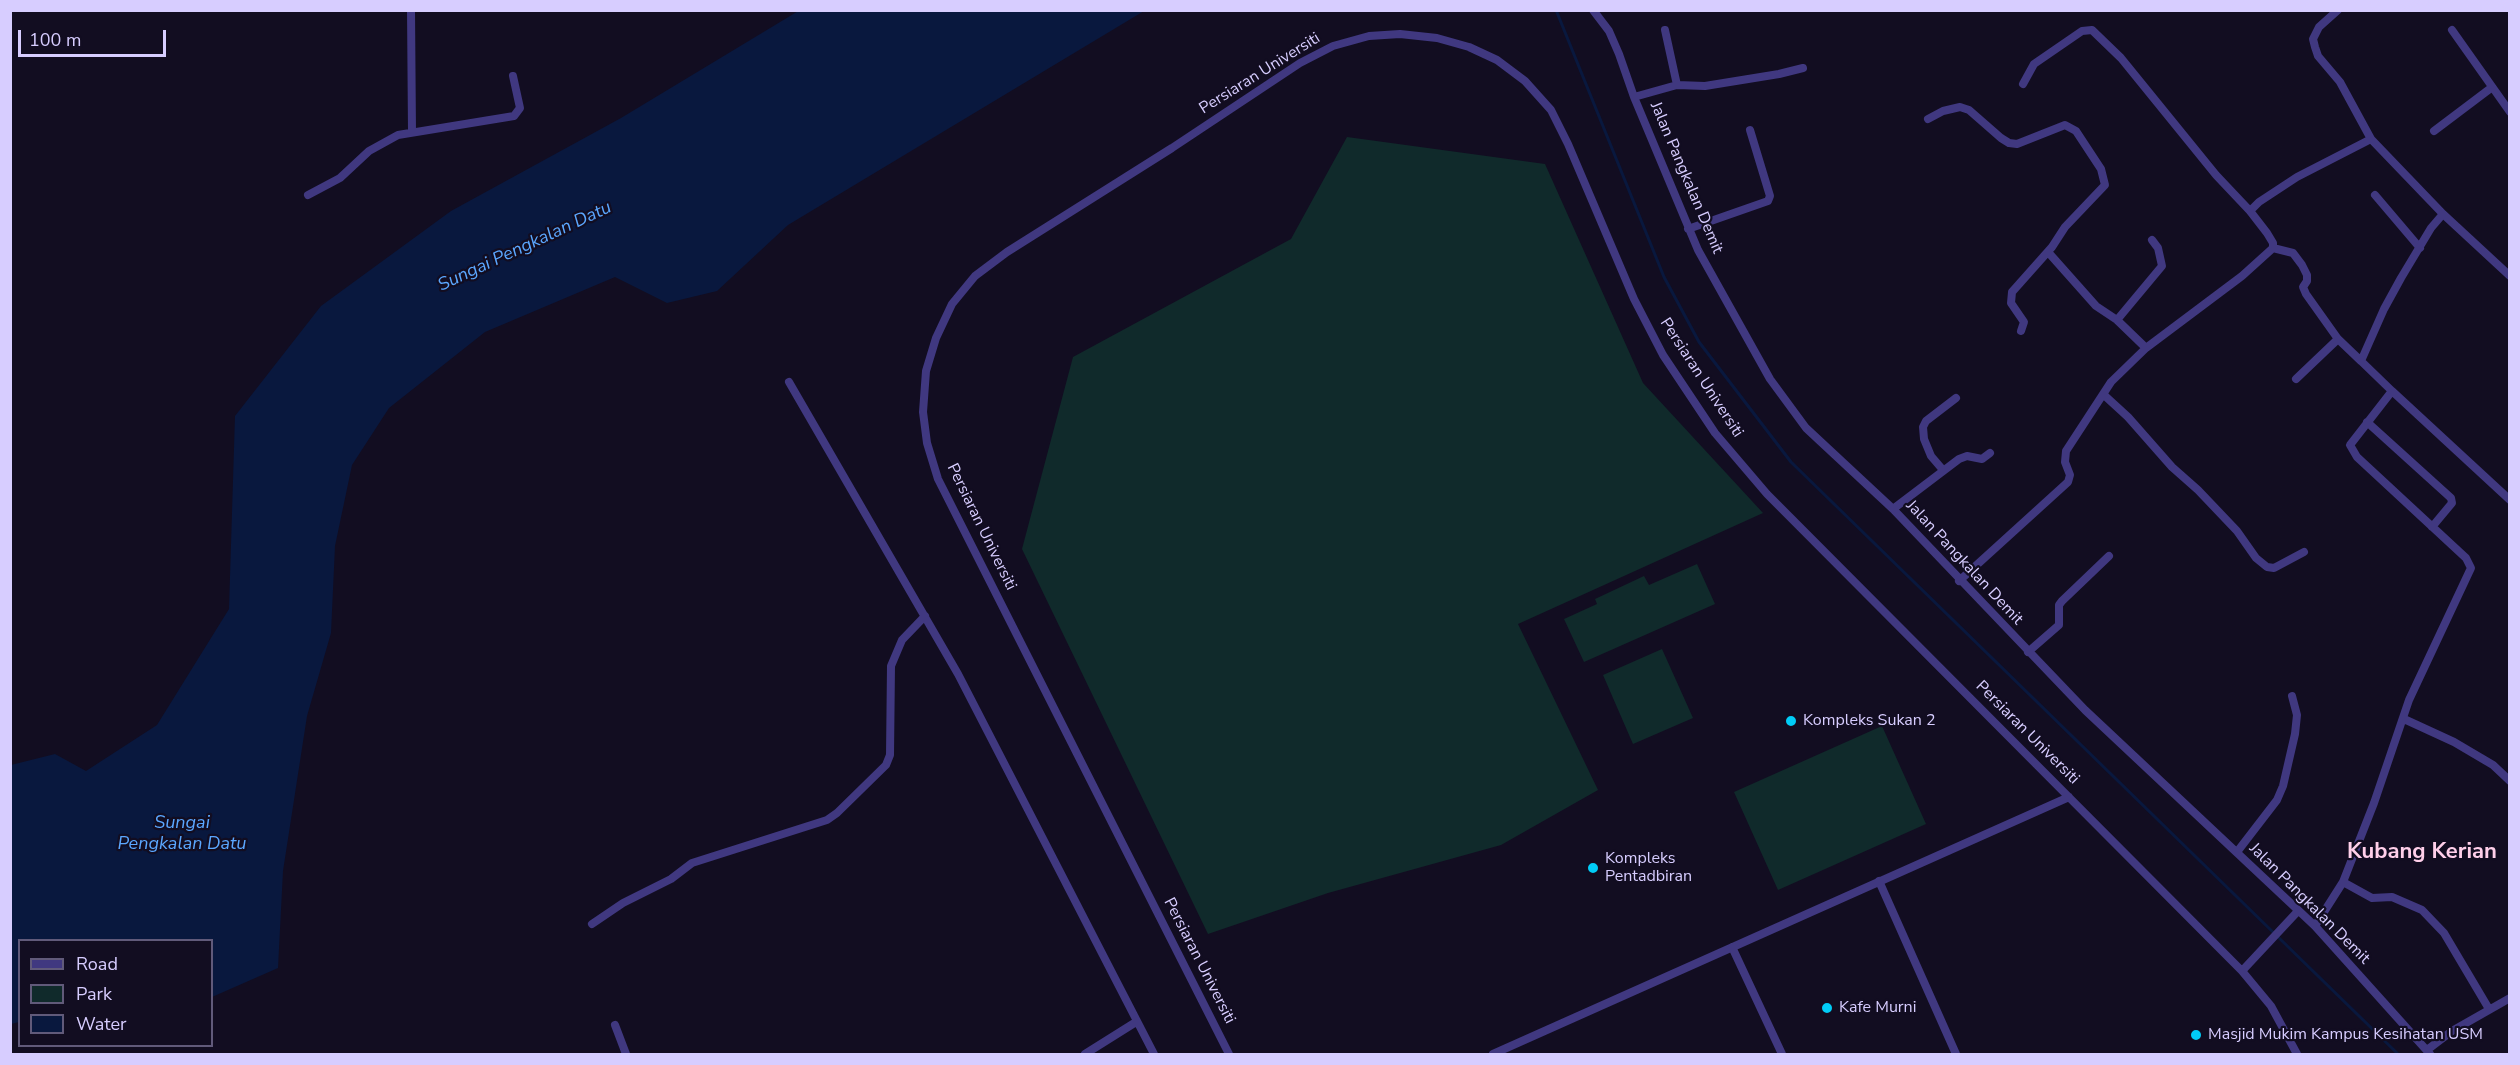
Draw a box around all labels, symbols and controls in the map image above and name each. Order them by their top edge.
scale bar [21,18,170,56]
text: 100 m [29,28,81,52]
street label: Persiaran Universiti [1196,29,1324,119]
street label: Jalan Pangkalan Demit [1645,99,1727,257]
water label: Sungai Pengkalan Datu [435,197,615,297]
street label: Persiaran Universiti [1655,315,1747,441]
street label: Persiaran Universiti [942,461,1020,593]
street label: Jalan Pangkalan Demit [1901,497,2027,629]
street label: Persiaran Universiti [1971,677,2083,789]
place label: Kompleks Sukan 2 [1803,711,1936,731]
marker: Kompleks Sukan 2 [1784,714,1798,728]
water label: Sungai Pengkalan Datu [118,813,246,856]
street label: Jalan Pangkalan Demit [2245,840,2373,968]
district label: Kubang Kerian [2347,840,2497,866]
place label: Kompleks Pentadbiran [1605,849,1692,887]
marker: Kompleks Pentadbiran [1586,861,1600,875]
street label: Persiaran Universiti [1159,895,1239,1027]
legend [18,939,213,1047]
text: Road [76,952,118,976]
text: Park [76,982,112,1006]
place label: Kafe Murni [1839,998,1916,1018]
marker: Kafe Murni [1820,1001,1834,1015]
text: Water [76,1012,127,1036]
place label: Masjid Mukim Kampus Kesihatan USM [2208,1025,2483,1045]
marker: Masjid Mukim Kampus Kesihatan USM [2189,1028,2203,1042]

